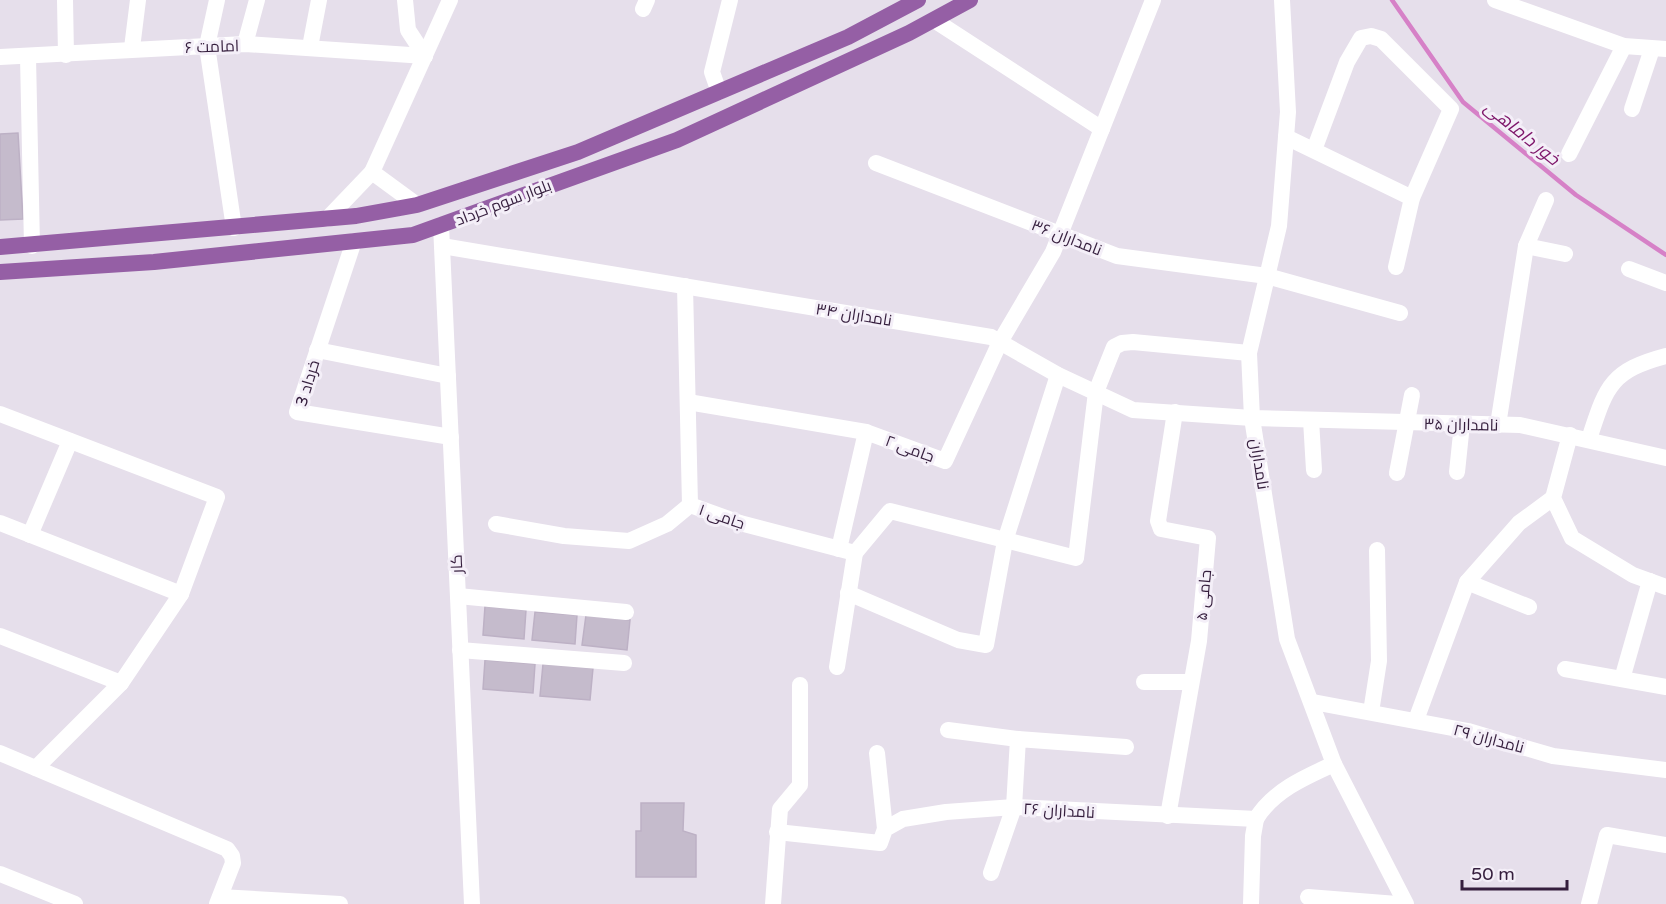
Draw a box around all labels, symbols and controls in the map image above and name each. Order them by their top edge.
street label: امامت ۶ [184,36,240,58]
water label: خور داماهی [1480,96,1565,171]
street label: بلوار سوم خرداد [453,175,555,231]
street label: نامداران ۳۶ [1029,215,1105,261]
street label: نامداران ۳۴ [814,299,893,331]
street label: خرداد 3 [291,358,324,409]
street label: نامداران ۳۵ [1423,414,1499,436]
street label: جامی ۲ [882,431,937,467]
street label: نامداران [1245,437,1273,491]
street label: جامی ۱ [696,500,747,534]
street label: کار [447,554,467,575]
street label: جامی ۵ [1192,569,1216,621]
street label: نامداران ۲۹ [1451,720,1526,758]
street label: نامداران ۲۶ [1023,799,1095,823]
scale bar [1462,853,1567,891]
text: 50 m [1471,863,1515,885]

